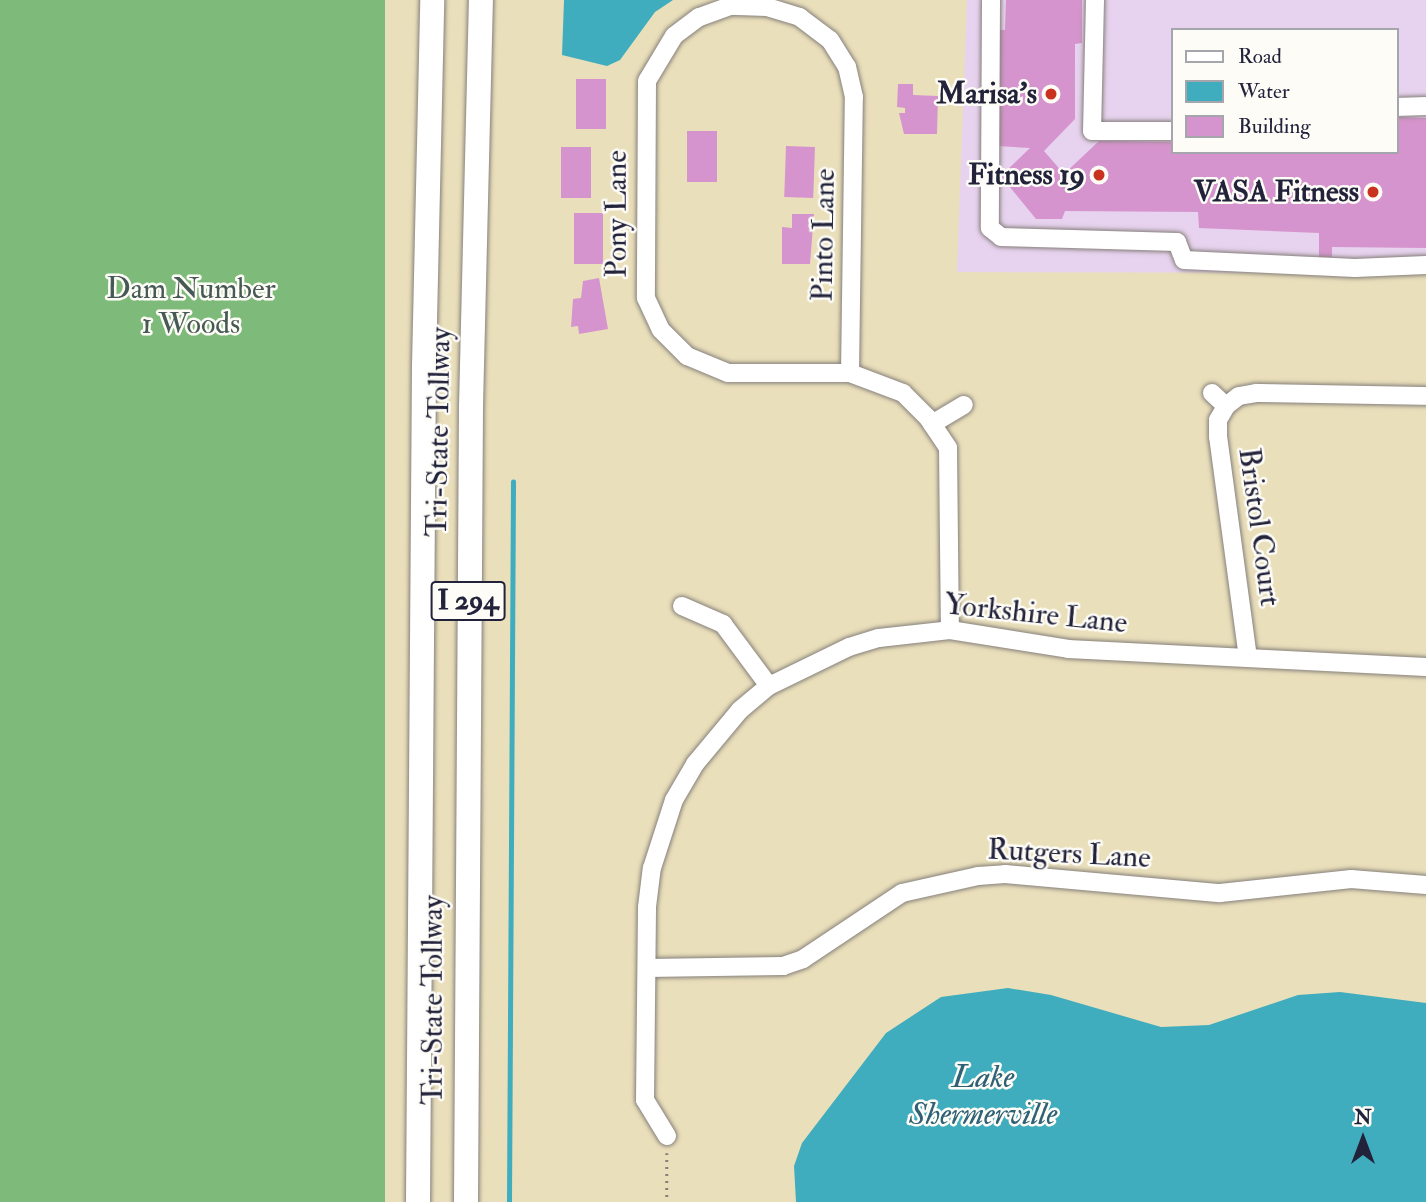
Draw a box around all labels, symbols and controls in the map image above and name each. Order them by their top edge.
legend [1170,28,1398,154]
text: Road [1238,43,1282,70]
place label: Marisa's [937,76,1037,112]
text: Water [1238,78,1290,105]
marker: Marisa's [1043,86,1059,102]
text: Building [1238,113,1311,140]
street label: Pony Lane [599,150,635,278]
place label: Fitness 19 [968,157,1085,193]
marker: Fitness 19 [1091,167,1107,183]
street label: Pinto Lane [805,168,843,302]
place label: VASA Fitness [1194,174,1359,210]
marker: VASA Fitness [1365,184,1381,200]
park label: Dam Number 1 Woods [106,271,276,342]
street label: Tri-State Tollway [419,327,459,537]
street label: Bristol Court [1230,445,1288,609]
road number: I 294 [430,576,506,626]
street label: Yorkshire Lane [943,587,1129,641]
street label: Rutgers Lane [986,832,1152,876]
street label: Tri-State Tollway [415,895,451,1105]
water label: Lake Shermerville [909,1059,1057,1134]
north arrow [1328,1104,1398,1174]
text: N [1354,1106,1372,1130]

